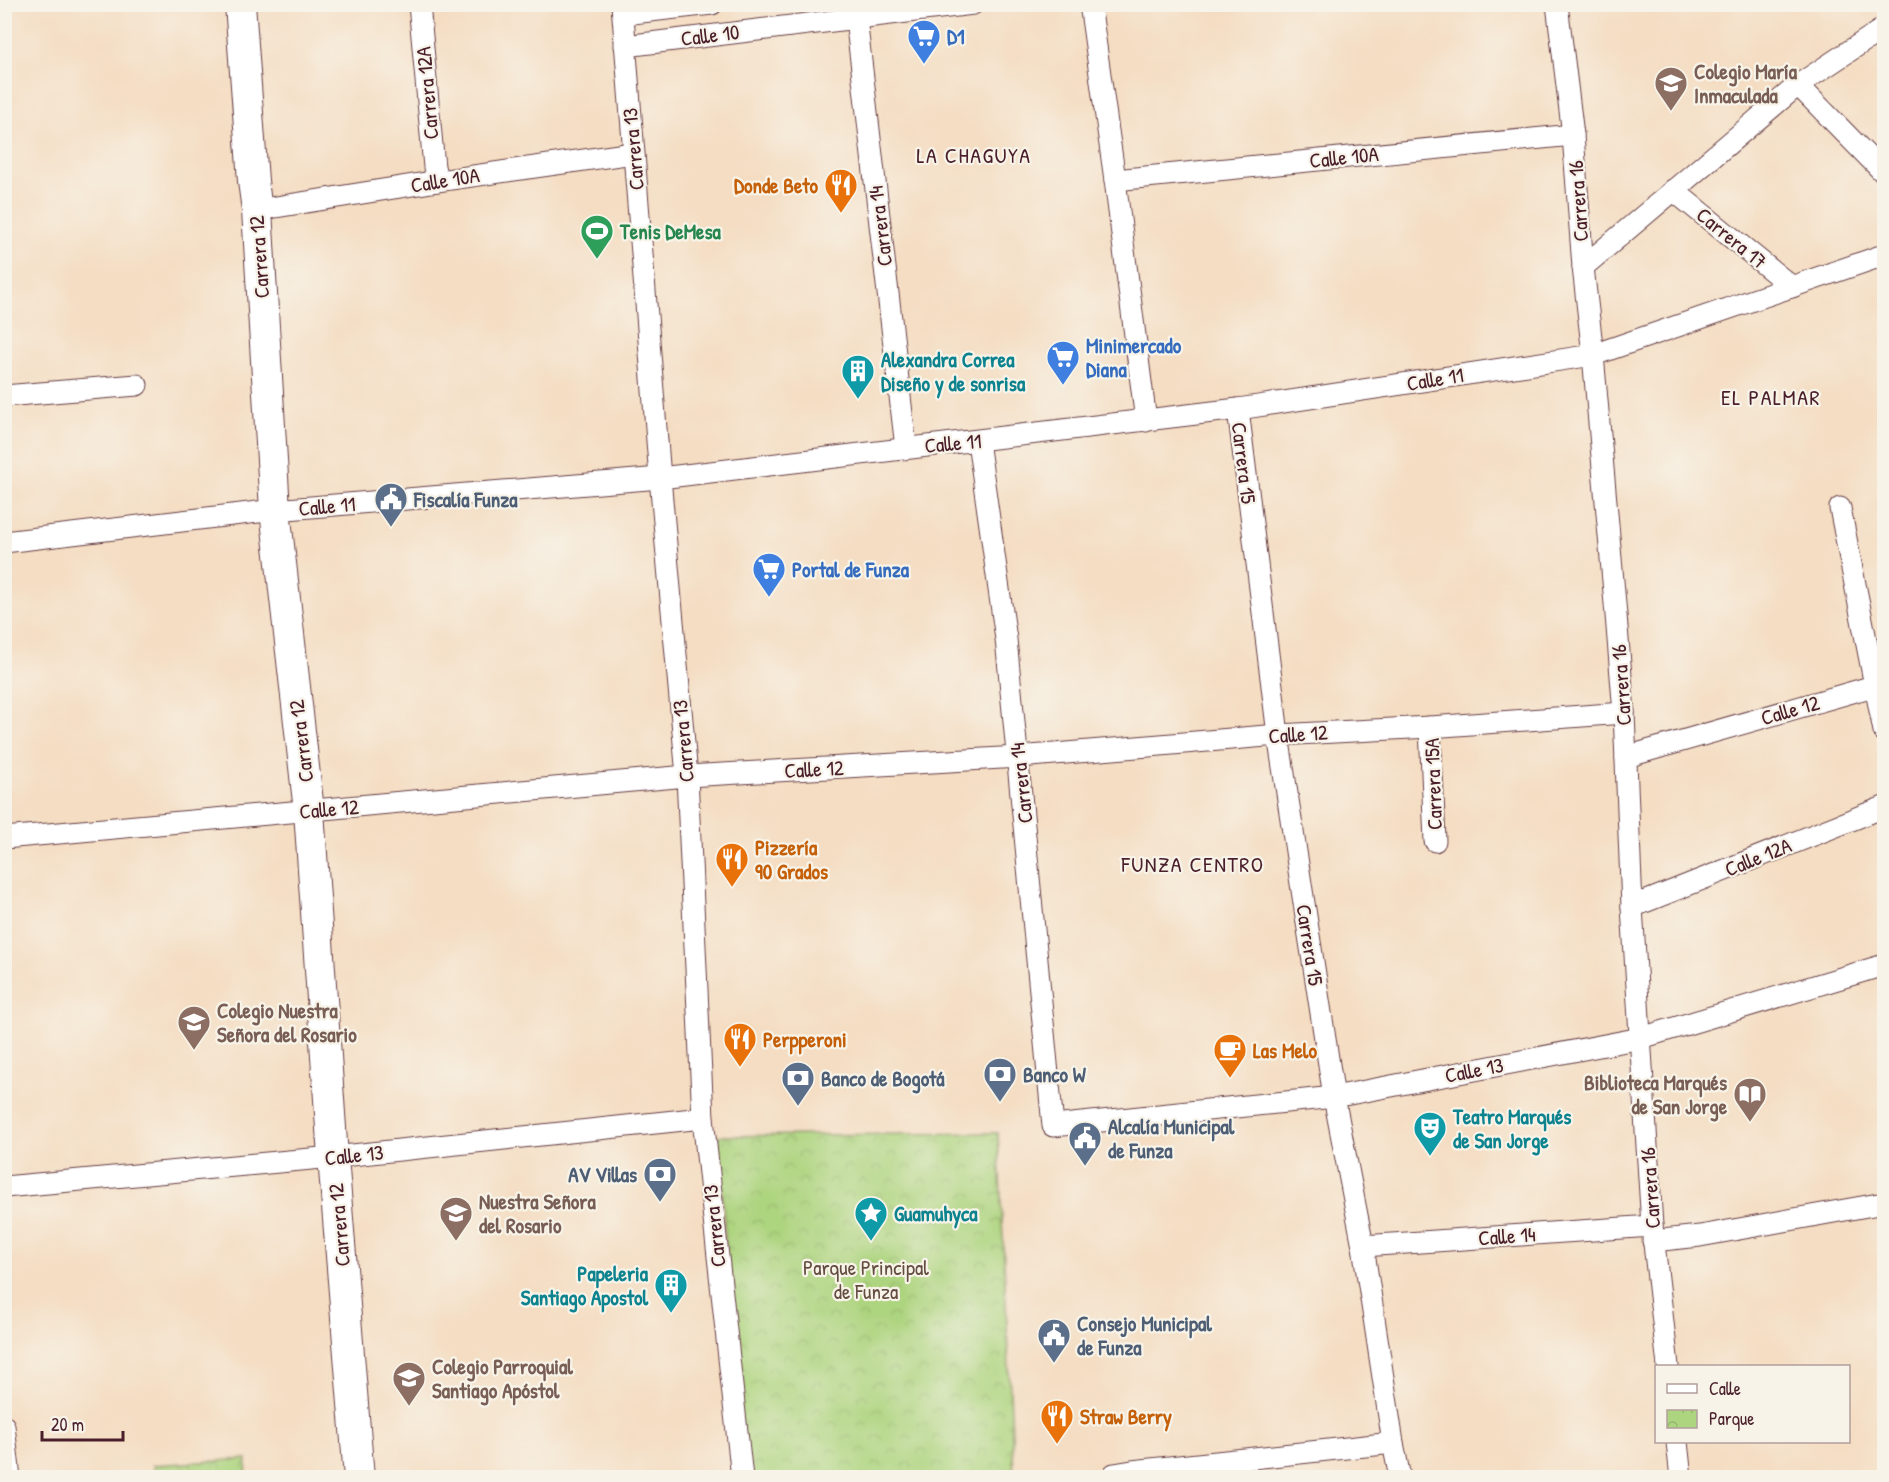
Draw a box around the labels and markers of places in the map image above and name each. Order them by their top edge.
supermarket icon: D1 [906,18,942,65]
place label: D1 [947,22,965,51]
place label: Colegio María Inmaculada [1694,57,1798,110]
school or university icon: Colegio María Inmaculada [1653,65,1689,112]
restaurant icon: Donde Beto [823,167,859,214]
place label: Donde Beto [734,171,819,200]
sports icon: Tenis DeMesa [579,213,615,260]
place label: Tenis DeMesa [619,217,722,246]
place label: Minimercado Diana [1086,331,1182,384]
supermarket icon: Minimercado Diana [1045,339,1081,386]
place label: Alexandra Correa Diseño y de sonrisa [881,345,1026,399]
building icon: Alexandra Correa Diseño y de sonrisa [840,353,876,400]
public building icon: Fiscalía Funza [373,481,409,528]
place label: Fiscalía Funza [413,485,518,514]
supermarket icon: Portal de Funza [751,551,787,598]
place label: Portal de Funza [792,555,910,584]
place label: Pizzería 90 Grados [755,833,828,886]
restaurant icon: Pizzería 90 Grados [714,841,750,888]
place label: Colegio Nuestra Señora del Rosario [217,996,357,1049]
school or university icon: Colegio Nuestra Señora del Rosario [176,1004,212,1051]
restaurant icon: Perpperoni [722,1021,758,1068]
place label: Perpperoni [763,1025,847,1055]
cafe icon: Las Melo [1212,1032,1248,1079]
place label: Las Melo [1253,1036,1317,1065]
bank icon: Banco W [982,1056,1018,1103]
bank icon: Banco de Bogotá [780,1060,816,1107]
place label: Banco W [1023,1060,1087,1089]
place label: Banco de Bogotá [821,1064,945,1094]
place label: Biblioteca Marqués de San Jorge [1584,1068,1728,1122]
library icon: Biblioteca Marqués de San Jorge [1732,1076,1768,1123]
place label: Teatro Marqués de San Jorge [1452,1102,1571,1156]
theatre icon: Teatro Marqués de San Jorge [1412,1110,1448,1157]
place label: Alcalía Municipal de Funza [1108,1112,1235,1165]
public building icon: Alcalía Municipal de Funza [1067,1120,1103,1167]
bank icon: AV Villas [642,1156,678,1203]
place label: AV Villas [568,1160,637,1189]
place label: Nuestra Señora del Rosario [479,1187,596,1240]
school or university icon: Nuestra Señora del Rosario [438,1195,474,1242]
place icon: Guamuhyca [853,1195,889,1242]
place label: Guamuhyca [894,1199,978,1229]
place label: Papeleria Santiago Apostol [521,1259,649,1313]
building icon: Papeleria Santiago Apostol [653,1267,689,1314]
place label: Consejo Municipal de Funza [1077,1309,1212,1362]
public building icon: Consejo Municipal de Funza [1036,1317,1072,1364]
place label: Colegio Parroquial Santiago Apóstol [432,1352,573,1406]
school or university icon: Colegio Parroquial Santiago Apóstol [391,1360,427,1407]
restaurant icon: Straw Berry [1039,1398,1075,1445]
place label: Straw Berry [1080,1402,1172,1432]

